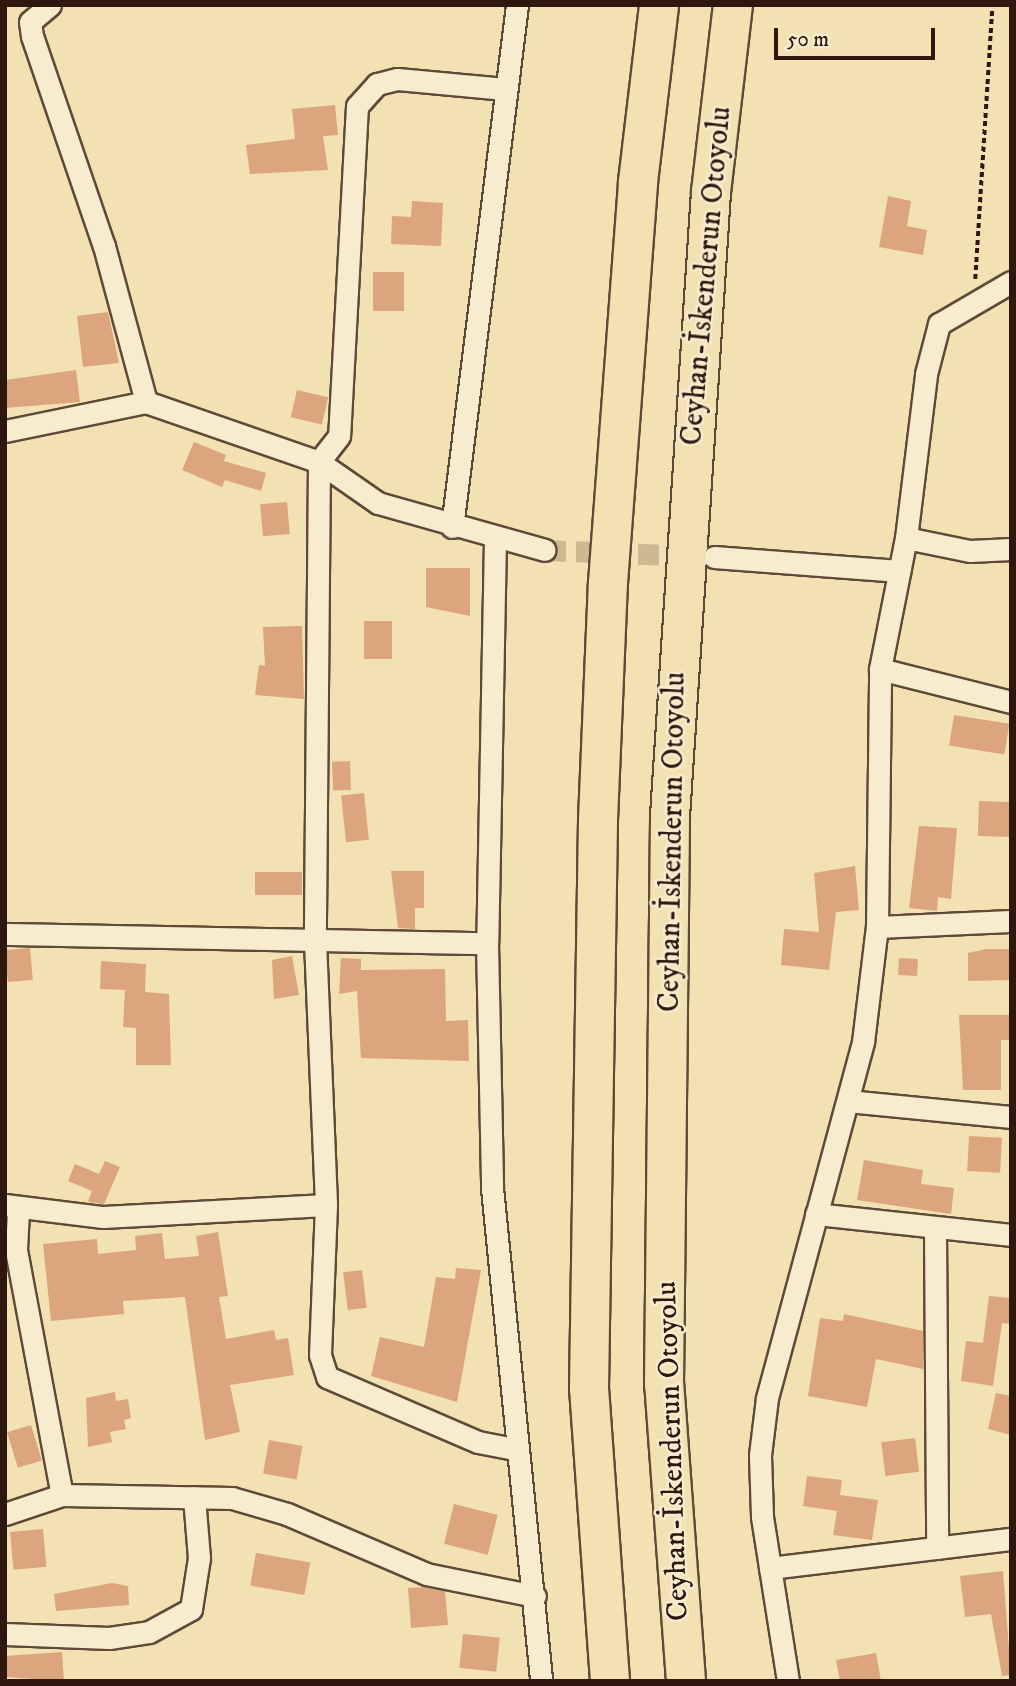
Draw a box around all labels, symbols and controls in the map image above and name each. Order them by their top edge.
scale bar [778,14,939,58]
text: 50 m [787,27,829,53]
street label: Ceyhan-İskenderun Otoyolu [674,105,740,447]
street label: Ceyhan-İskenderun Otoyolu [652,672,694,1012]
street label: Ceyhan-İskenderun Otoyolu [649,1280,697,1622]

